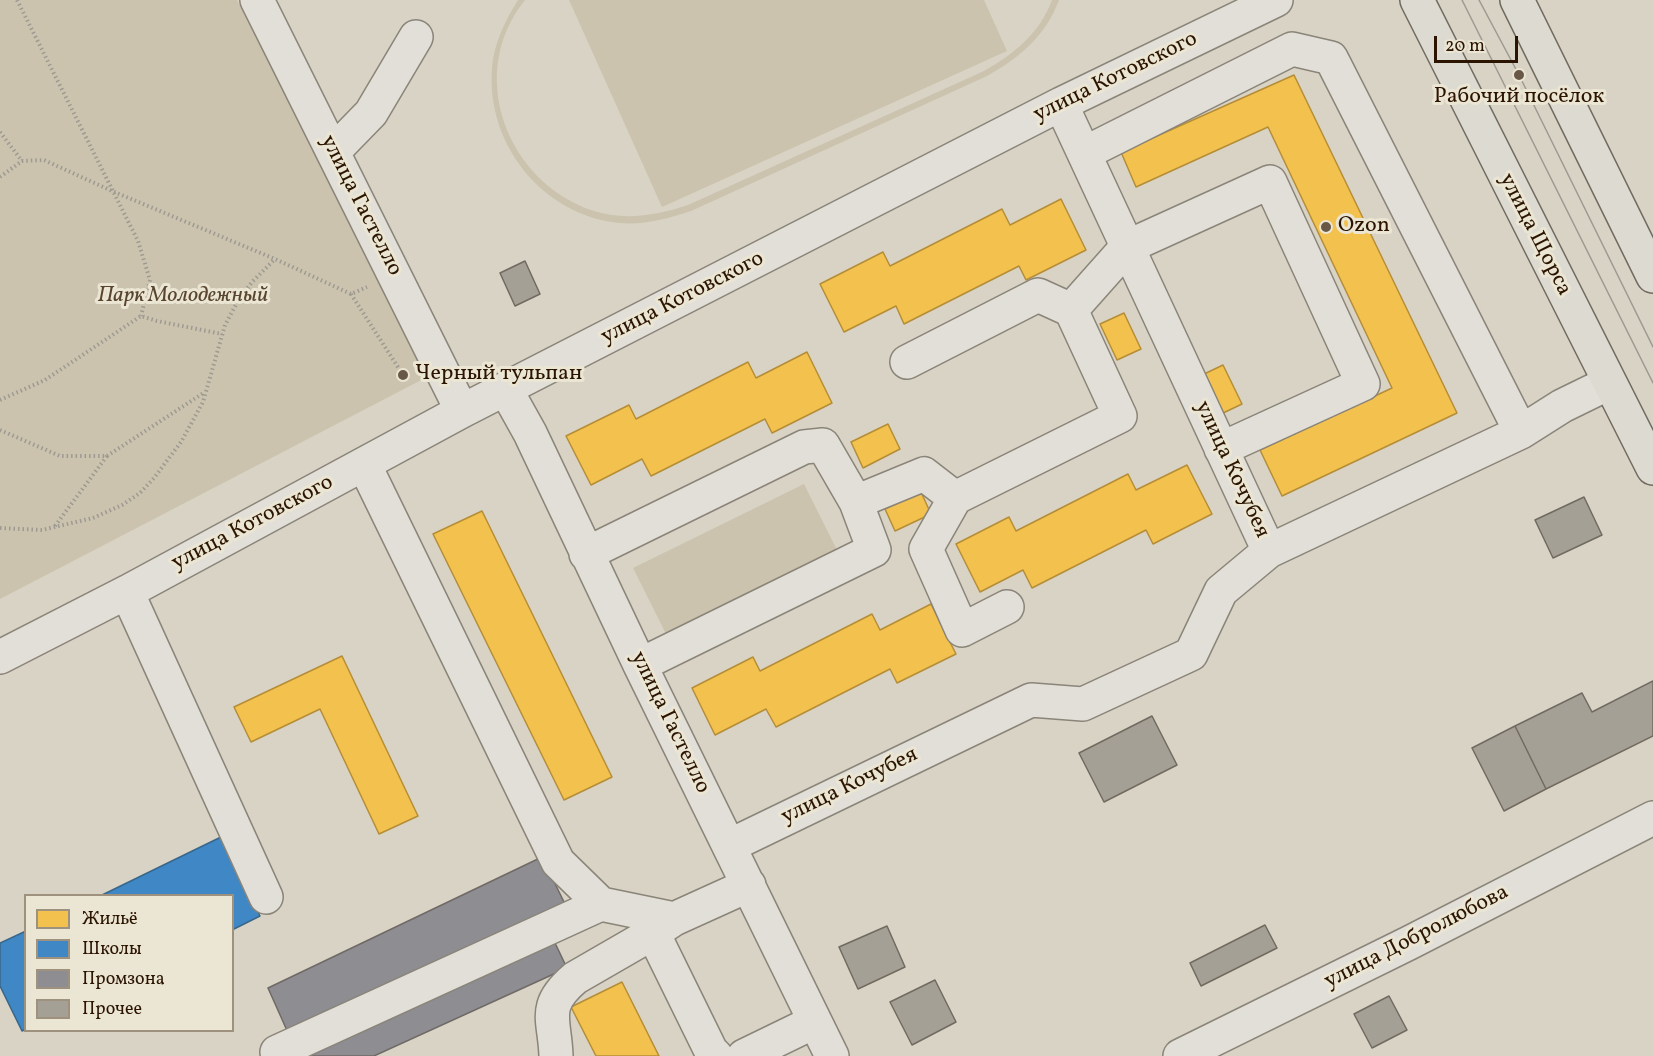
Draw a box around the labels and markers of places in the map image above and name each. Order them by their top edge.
marker: Рабочий посёлок [1512,68,1526,82]
place label: Рабочий посёлок [1434,85,1604,111]
place label: Ozon [1338,214,1390,240]
marker: Ozon [1319,220,1333,234]
place label: Черный тульпан [415,362,582,388]
marker: Черный тульпан [396,368,410,382]

